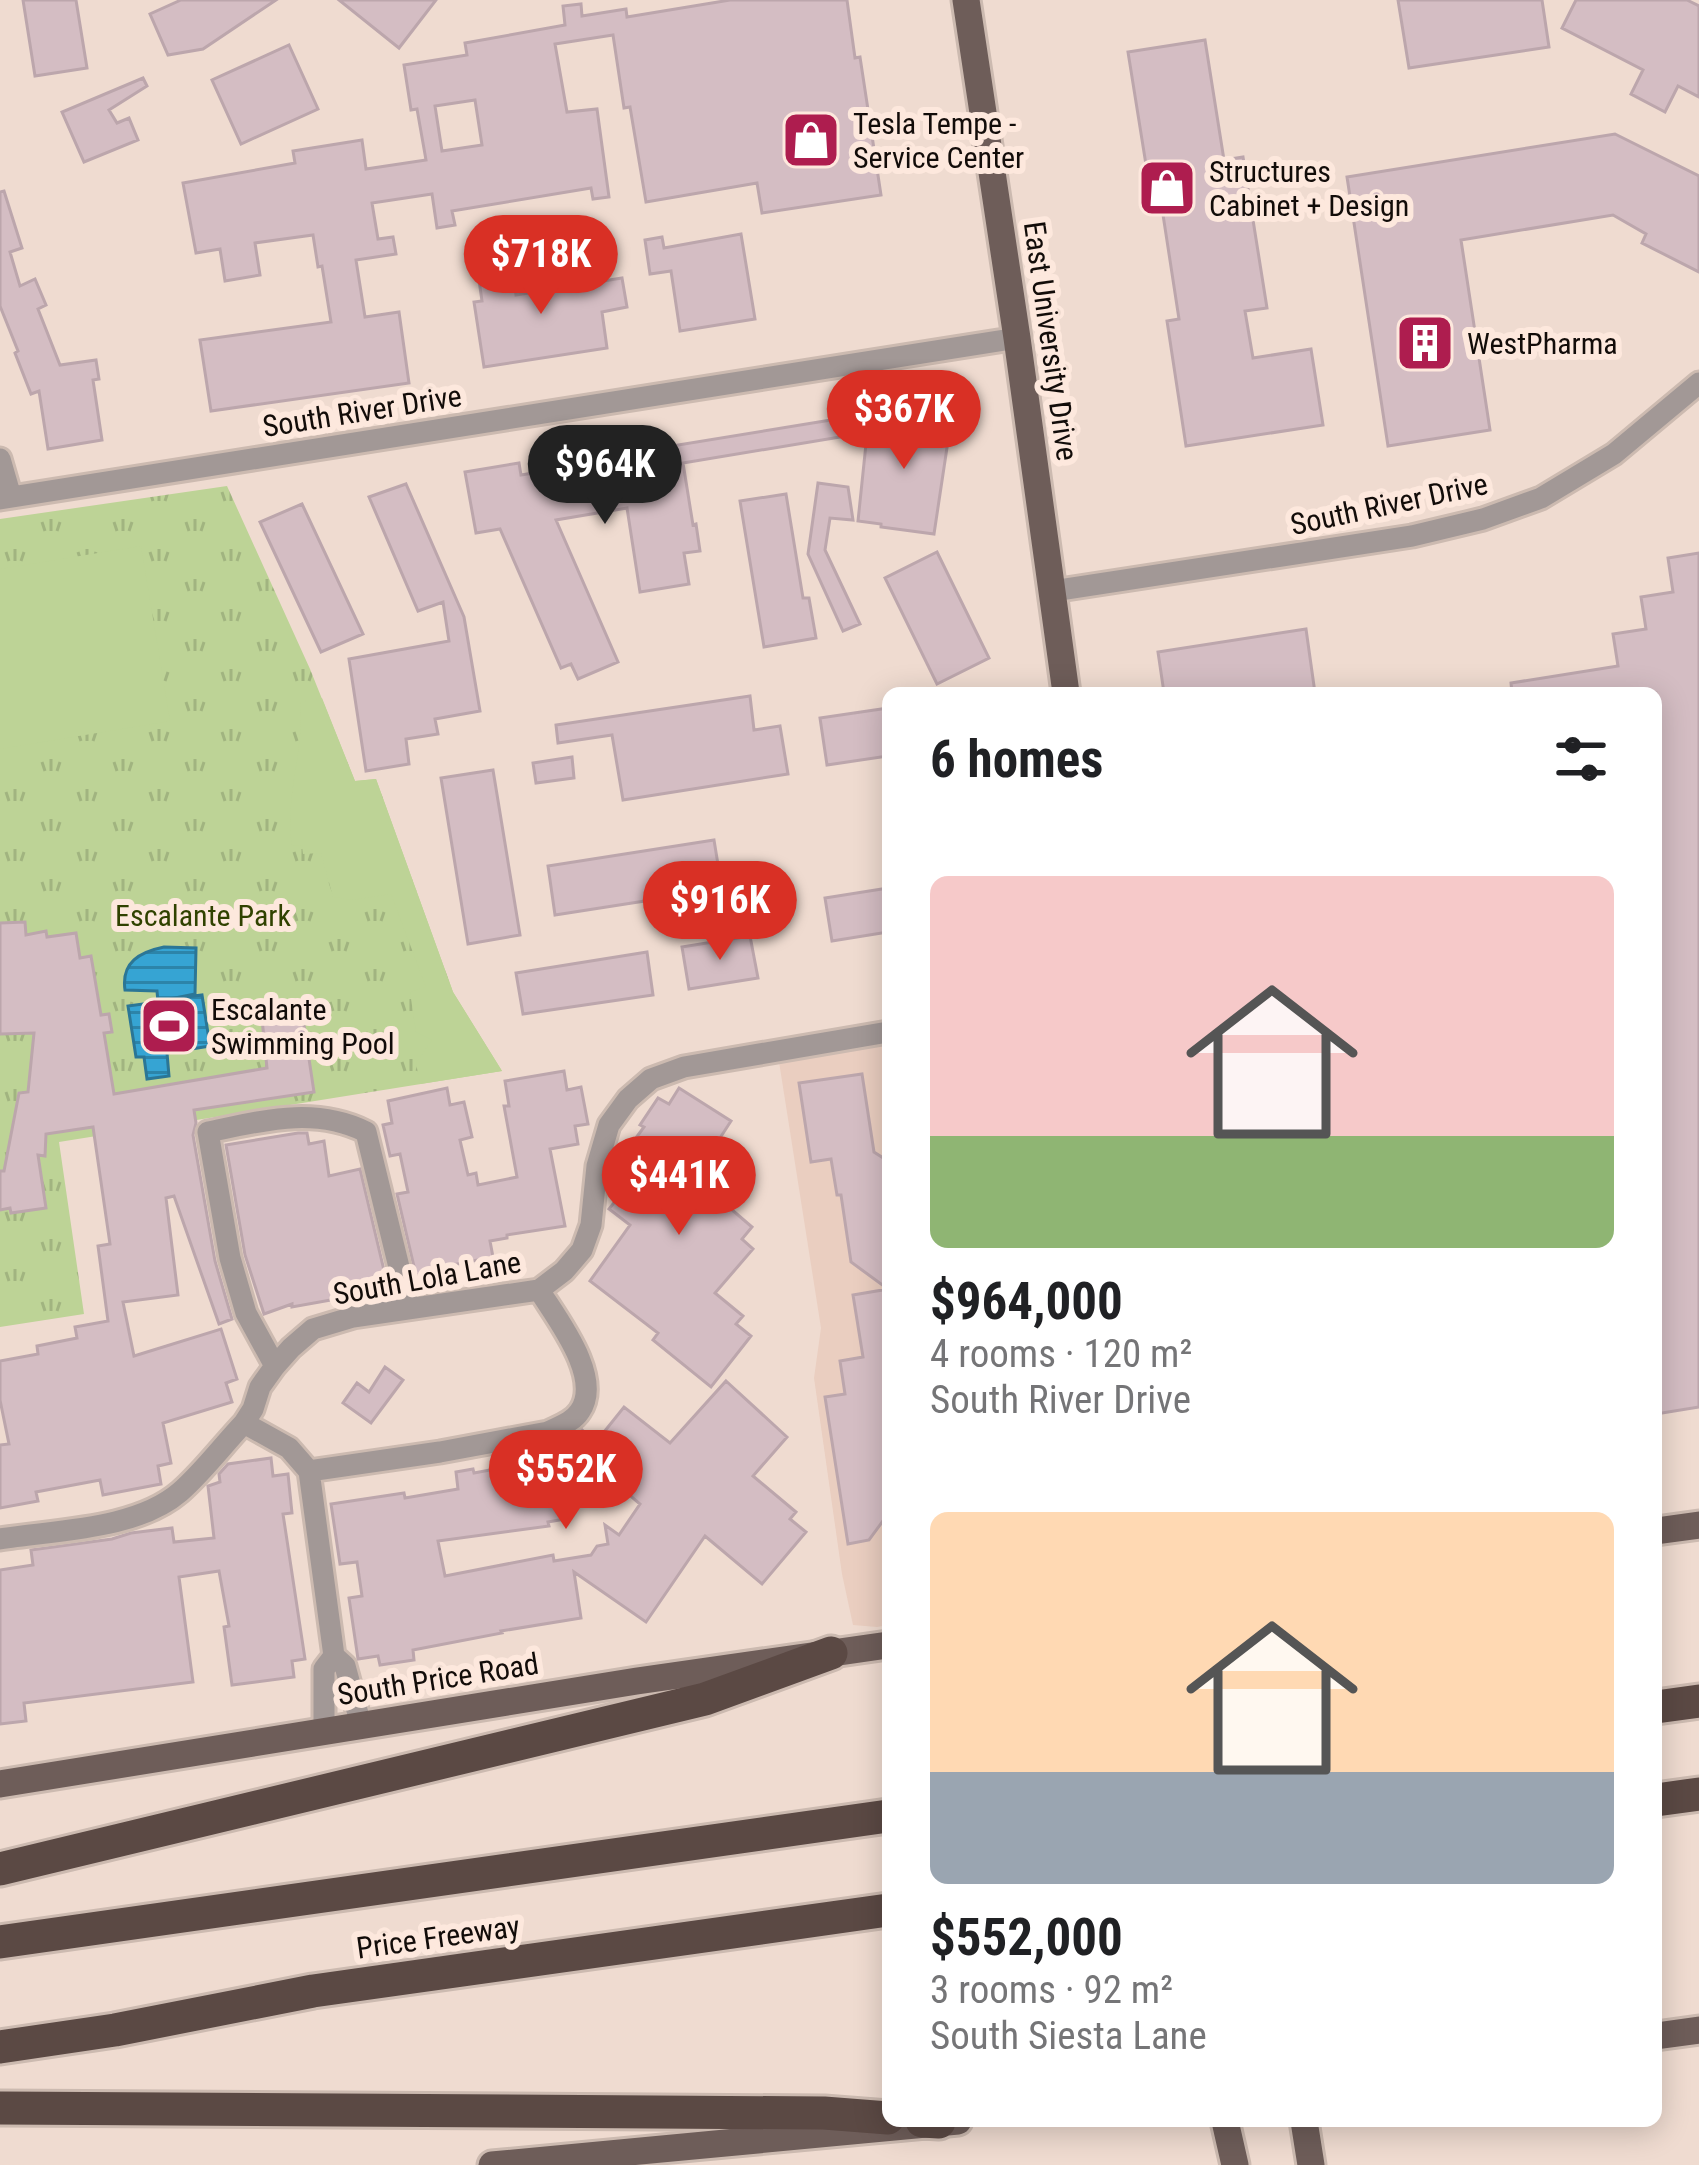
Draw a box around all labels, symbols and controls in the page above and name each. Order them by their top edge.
place label: Tesla Tempe - Service Center [853,106,1024,175]
shop icon: Tesla Tempe - Service Center [780,109,842,171]
place label: Structures Cabinet + Design [1209,154,1409,223]
shop icon: Structures Cabinet + Design [1136,157,1198,219]
pin: $718K [457,215,625,317]
street label: East University Drive [1017,219,1085,463]
text: $718K [491,231,591,277]
building icon: WestPharma [1394,312,1456,374]
place label: WestPharma [1467,326,1618,361]
pin: $367K [820,370,988,472]
street label: South River Drive [260,378,464,444]
text: $367K [854,386,954,432]
pin: $964K [521,425,689,527]
text: $964K [555,441,655,487]
street label: South River Drive [1287,466,1491,542]
icon: filters [1548,726,1614,792]
text: 6 homes [930,730,1103,789]
pin: $916K [636,861,804,963]
text: $916K [670,877,770,923]
park label: Escalante Park [115,898,291,933]
icon: home [1164,954,1380,1170]
place label: Escalante Swimming Pool [211,992,395,1061]
sports icon: Escalante Swimming Pool [138,995,200,1057]
pin: $441K [595,1136,763,1238]
text: $441K [629,1152,729,1198]
street label: South Lola Lane [330,1244,524,1312]
text: $964,000 [930,1272,1123,1331]
text: 4 rooms · 120 m² [930,1331,1192,1377]
text: South River Drive [930,1377,1191,1423]
pin: $552K [482,1430,650,1532]
text: $552K [516,1446,616,1492]
icon: home [1164,1590,1380,1806]
street label: South Price Road [335,1646,541,1712]
street label: Price Freeway [354,1908,522,1966]
text: $552,000 [930,1908,1123,1967]
text: 3 rooms · 92 m² [930,1967,1173,2013]
text: South Siesta Lane [930,2013,1207,2059]

